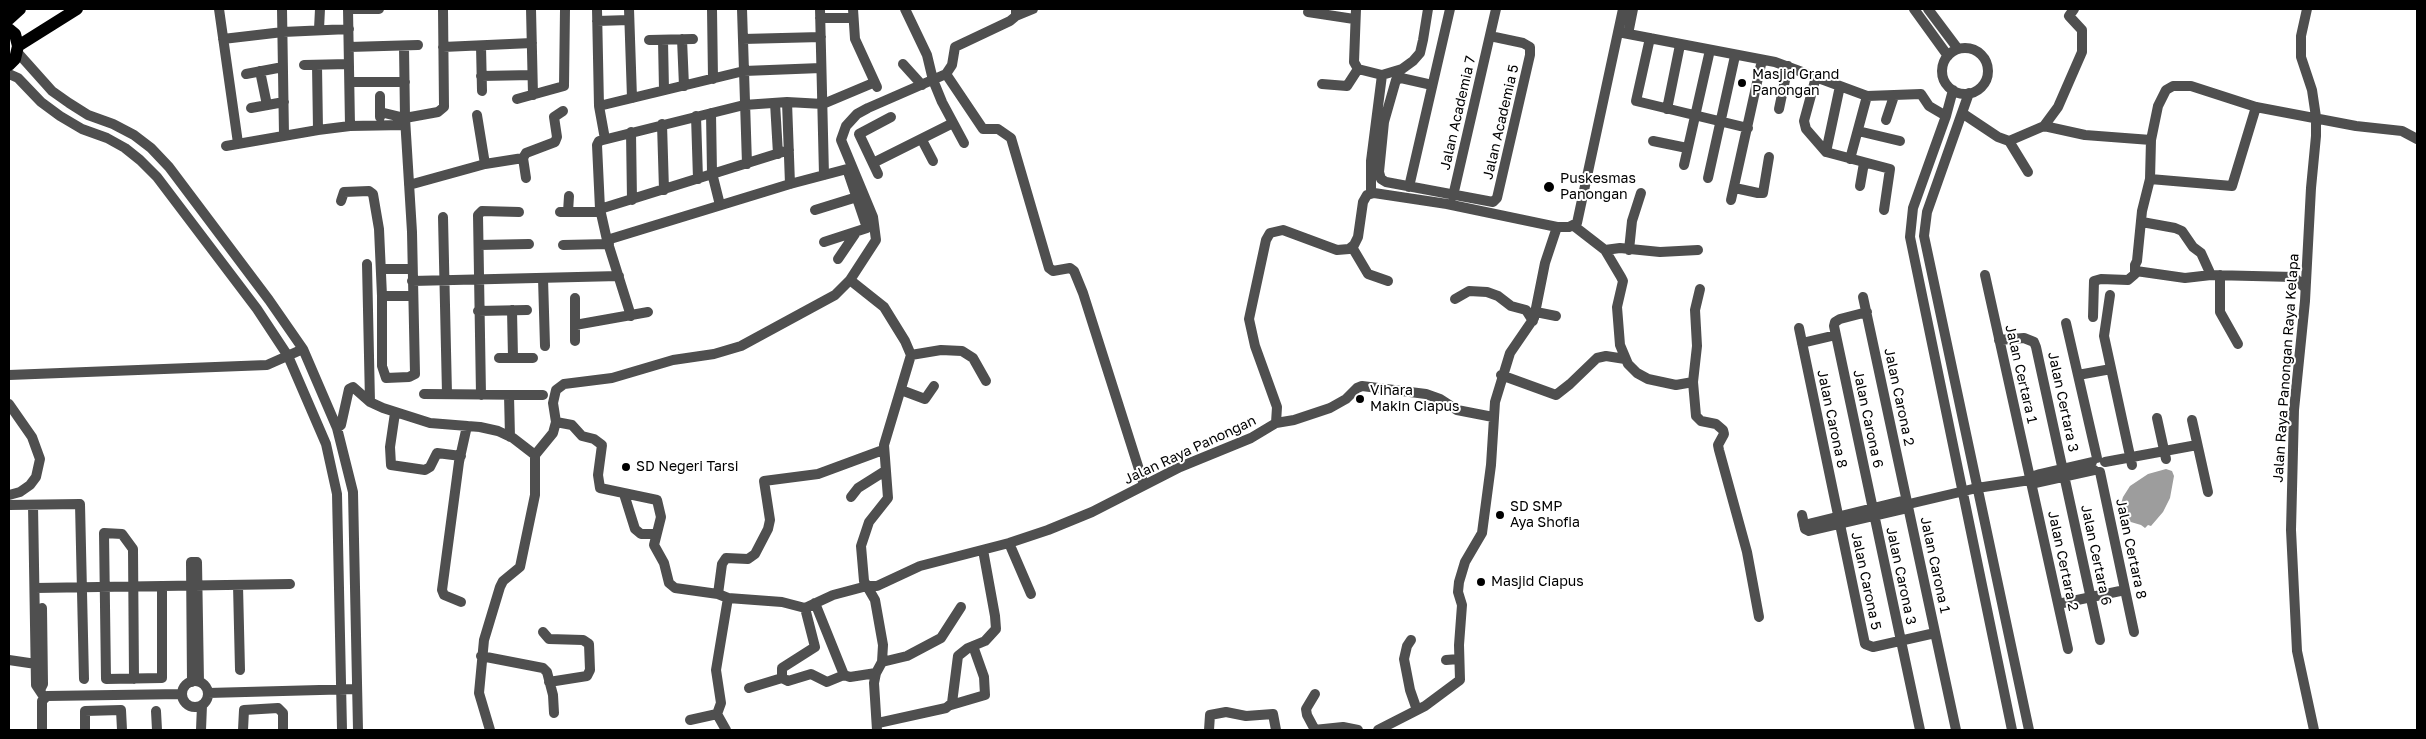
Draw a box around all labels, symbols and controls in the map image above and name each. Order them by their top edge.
street label: Jalan Academia 7 [1437,54,1479,172]
street label: Jalan Academia 5 [1480,63,1522,181]
place label: Masjid Grand Panongan [1752,67,1839,100]
marker: Masjid Grand Panongan [1736,77,1748,89]
place label: Puskesmas Panongan [1560,171,1636,203]
marker: Puskesmas Panongan [1542,180,1556,194]
street label: Jalan Raya Panongan Raya Kelapa [2270,253,2302,483]
street label: Jalan Certara 1 [2002,323,2040,425]
street label: Jalan Carona 2 [1880,347,1918,447]
street label: Jalan Certara 3 [2044,350,2082,454]
street label: Jalan Carona 8 [1813,368,1851,470]
street label: Jalan Carona 6 [1849,368,1887,470]
place label: Vihara Makin Ciapus [1370,383,1459,416]
marker: Vihara Makin Ciapus [1354,393,1366,405]
street label: Jalan Raya Panongan [1121,412,1259,488]
place label: SD Negeri Tarsi [636,459,738,475]
marker: SD Negeri Tarsi [620,461,632,473]
street label: Jalan Certara 8 [2112,497,2150,601]
place label: SD SMP Aya Shofia [1510,499,1580,532]
street label: Jalan Certara 6 [2077,503,2115,607]
marker: SD SMP Aya Shofia [1494,509,1506,521]
street label: Jalan Certara 2 [2044,509,2082,613]
street label: Jalan Carona 1 [1917,515,1953,615]
street label: Jalan Carona 3 [1882,526,1920,626]
street label: Jalan Carona 5 [1847,531,1885,631]
place label: Masjid Ciapus [1491,574,1584,590]
marker: Masjid Ciapus [1475,576,1487,588]

